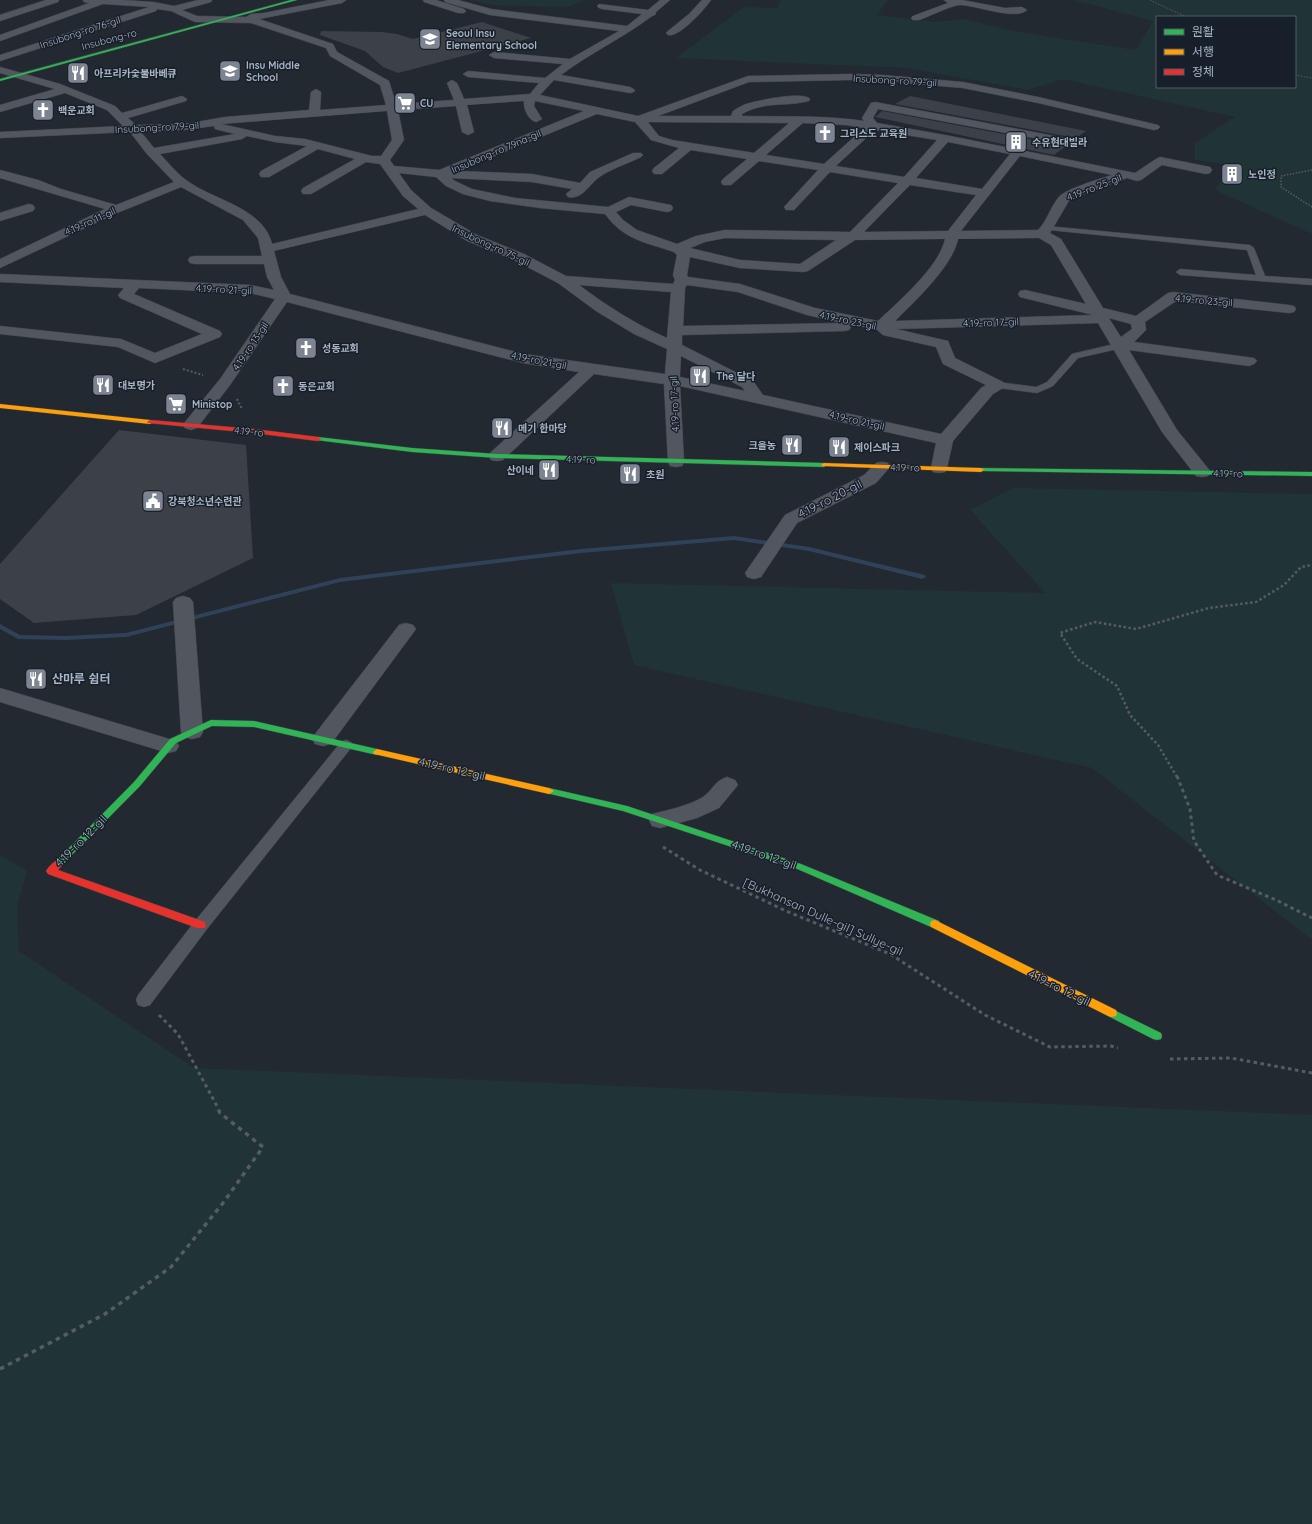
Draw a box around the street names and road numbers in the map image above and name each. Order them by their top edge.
street label: Insubong-ro 76-gil [38,13,122,51]
street label: Insubong-ro [80,26,138,52]
street label: Insubong-ro 79-gil [853,72,937,89]
street label: Insubong-ro 79-gil [115,119,199,136]
street label: Insubong-ro 79na-gil [449,127,543,176]
street label: 4.19-ro 25-gil [1065,171,1123,204]
street label: 4.19-ro 11-gil [63,204,118,238]
street label: Insubong-ro 75-gil [450,222,532,269]
street label: 4.19-ro 21-gil [196,282,252,297]
street label: 4.19-ro 23-gil [1175,292,1233,309]
street label: 4.19-ro 23-gil [818,308,877,333]
street label: 4.19-ro 17-gil [963,315,1019,330]
street label: 4.19-ro 13-gil [229,320,271,373]
street label: 4.19-ro 21-gil [510,349,568,372]
street label: 4.19-ro 17-gil [667,376,682,432]
street label: 4.19-ro 21-gil [828,408,886,433]
street label: 4.19-ro [234,423,264,440]
street label: 4.19-ro [566,452,596,467]
street label: 4.19-ro [890,461,920,474]
street label: 4.19-ro [1213,467,1243,480]
street label: 4.19-ro 20-gil [795,476,864,521]
street label: 4.19-ro 12-gil [418,754,487,783]
street label: 4.19-ro 12-gil [52,812,110,870]
street label: 4.19-ro 12-gil [730,836,798,873]
street label: [Bukhansan Dulle-gil] Sullye-gil [741,874,905,959]
street label: 4.19-ro 12-gil [1026,966,1093,1009]

